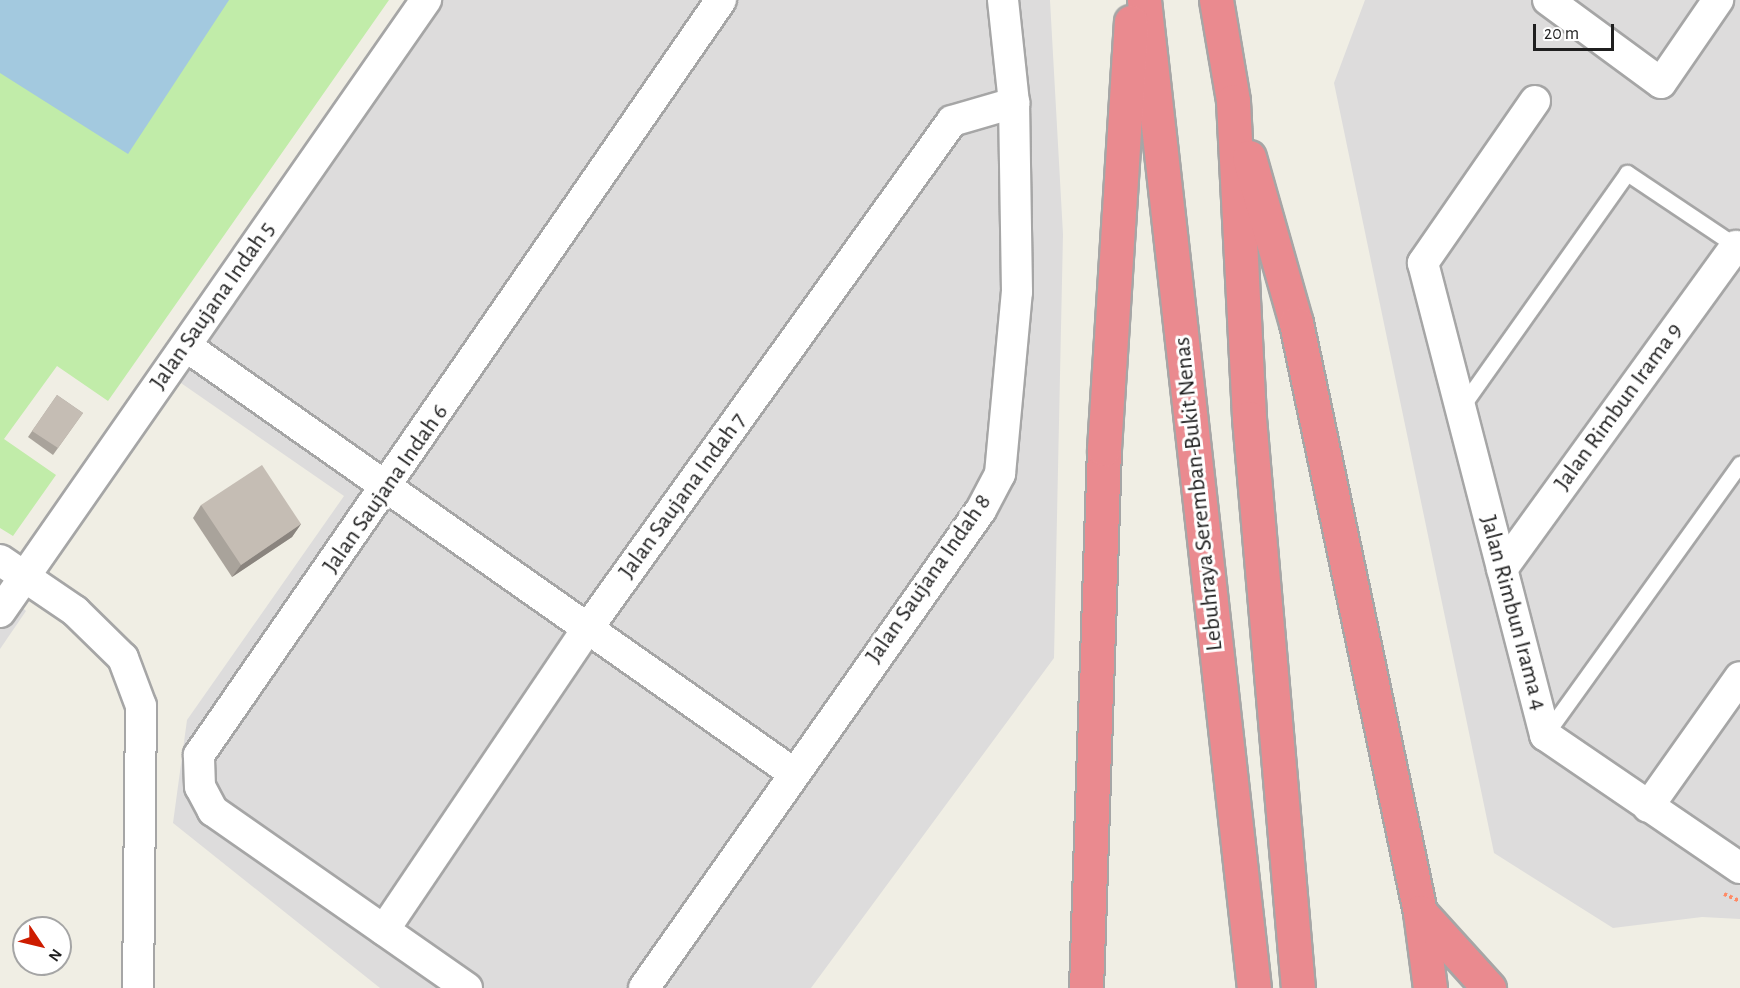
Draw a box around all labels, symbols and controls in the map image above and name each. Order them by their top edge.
scale bar [1536,12,1617,50]
text: 20 m [1544,25,1579,43]
street label: Jalan Saujana Indah 5 [144,216,282,396]
street label: Jalan Rimbun Irama 9 [1548,318,1690,496]
street label: Lebuhraya Seremban-Bukit Nenas [1168,336,1230,652]
street label: Jalan Saujana Indah 6 [317,399,455,579]
street label: Jalan Saujana Indah 7 [613,407,753,585]
street label: Jalan Saujana Indah 8 [860,489,998,669]
street label: Jalan Rimbun Irama 4 [1473,512,1553,714]
north arrow [12,916,72,976]
text: N [45,946,65,964]

